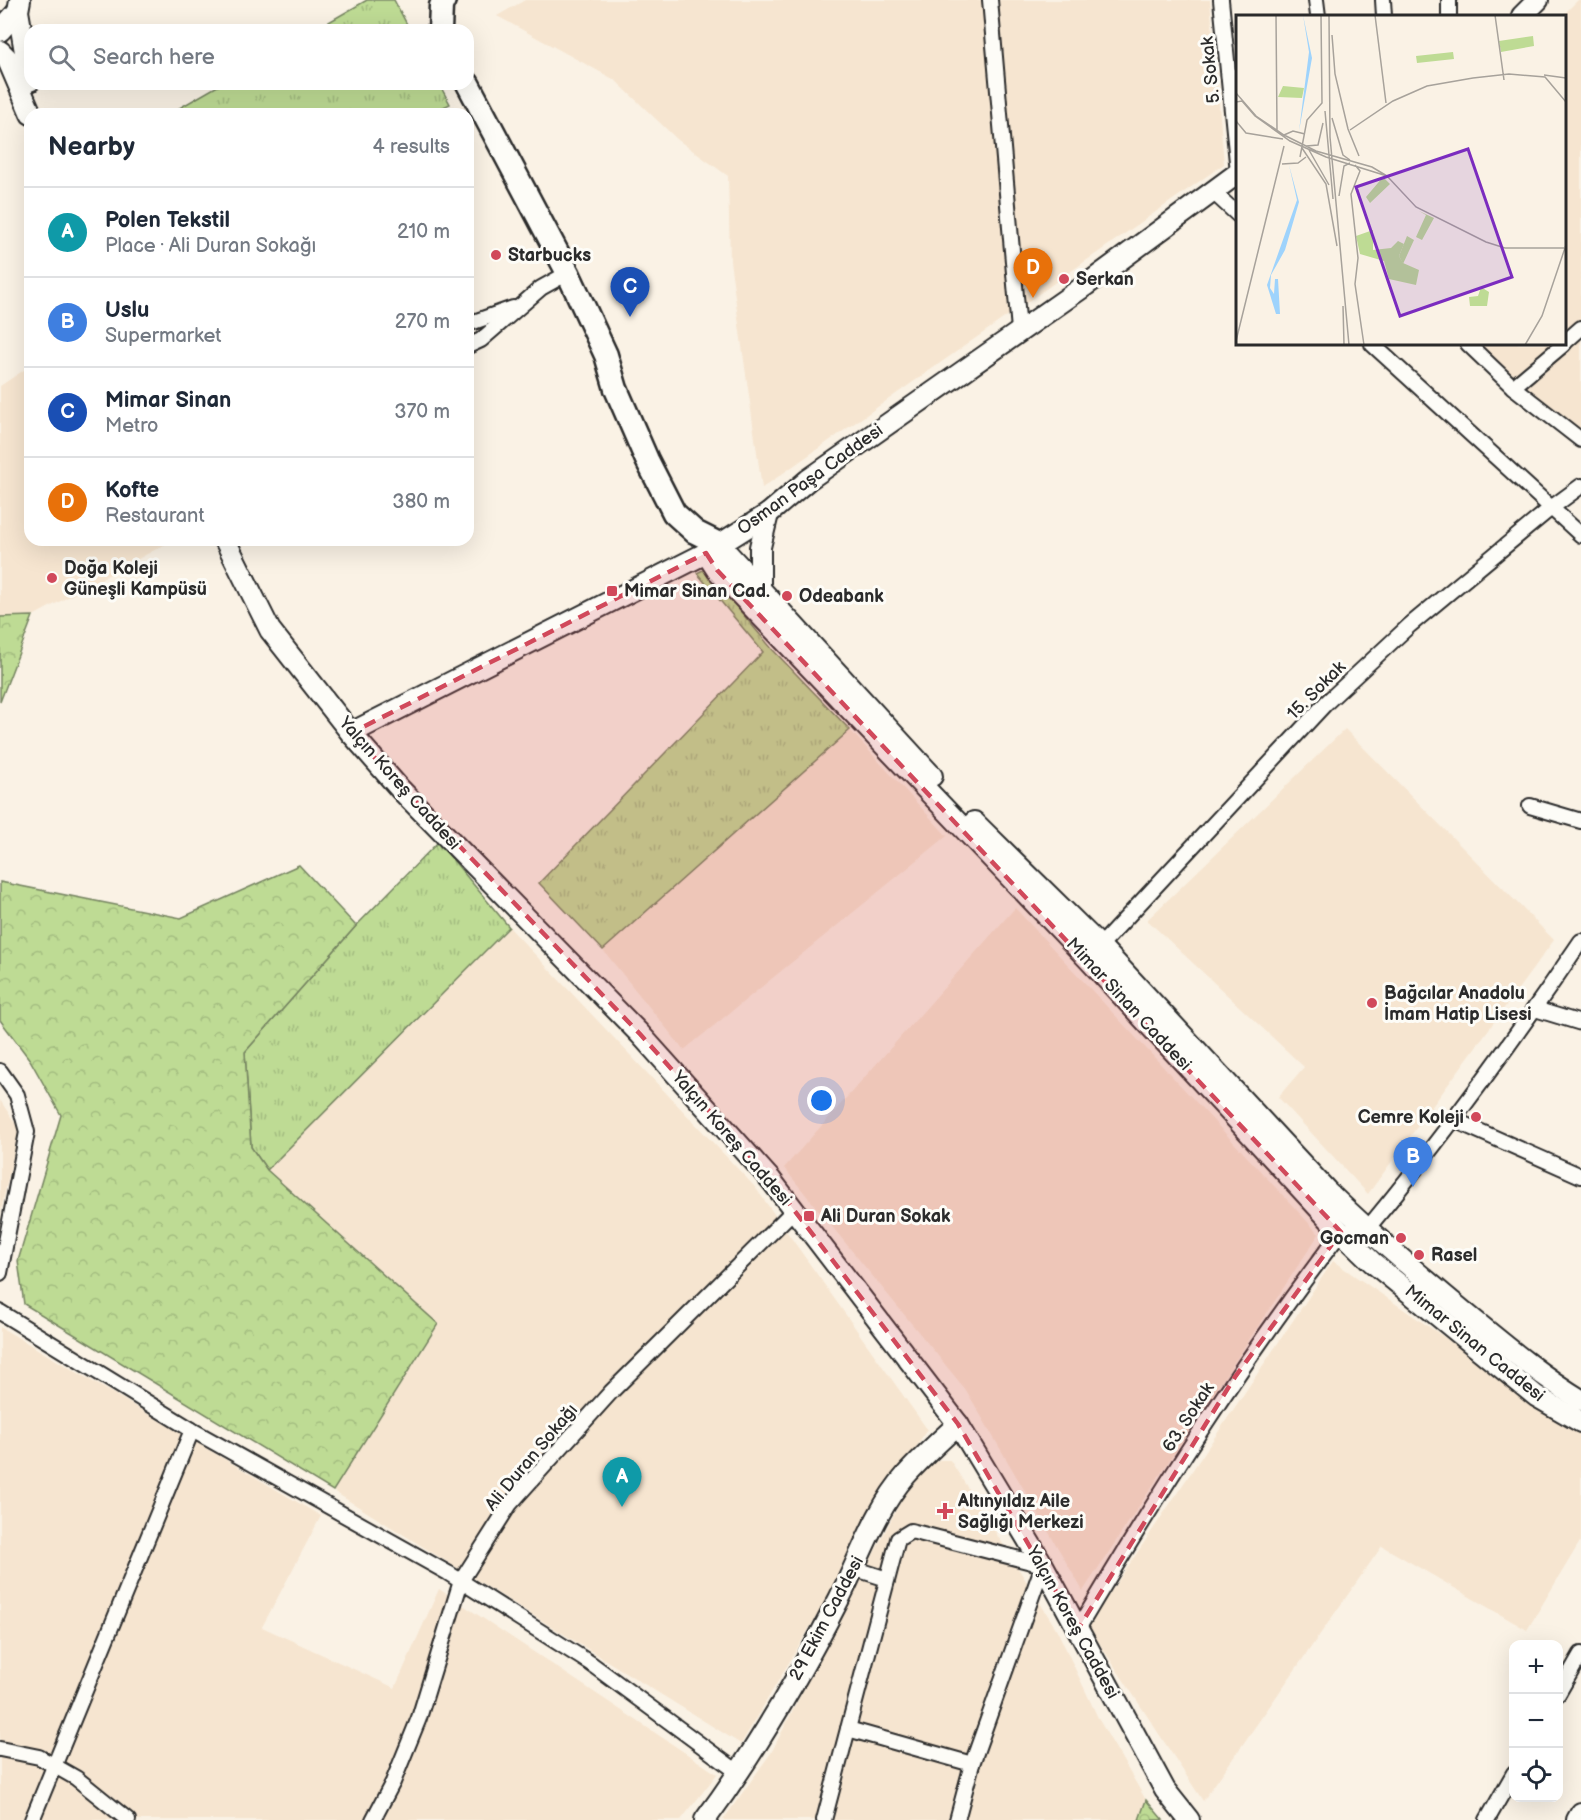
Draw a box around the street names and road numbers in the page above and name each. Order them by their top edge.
street label: 5. Sokak [1197,35,1224,104]
street label: Osman Paşa Caddesi [733,420,887,539]
street label: 15. Sokak [1283,657,1350,724]
street label: Yalçın Koreş Caddesi [334,712,465,854]
street label: Mimar Sinan Caddesi [1062,934,1196,1075]
street label: Yalçın Koreş Caddesi [667,1066,796,1210]
street label: Mimar Sinan Caddesi [1401,1281,1549,1406]
street label: 63. Sokak [1158,1378,1219,1456]
street label: Ali Duran Sokağı [481,1400,582,1515]
street label: Yalçın Koreş Caddesi [1021,1541,1123,1702]
street label: 29 Ekim Caddesi [785,1552,868,1684]

